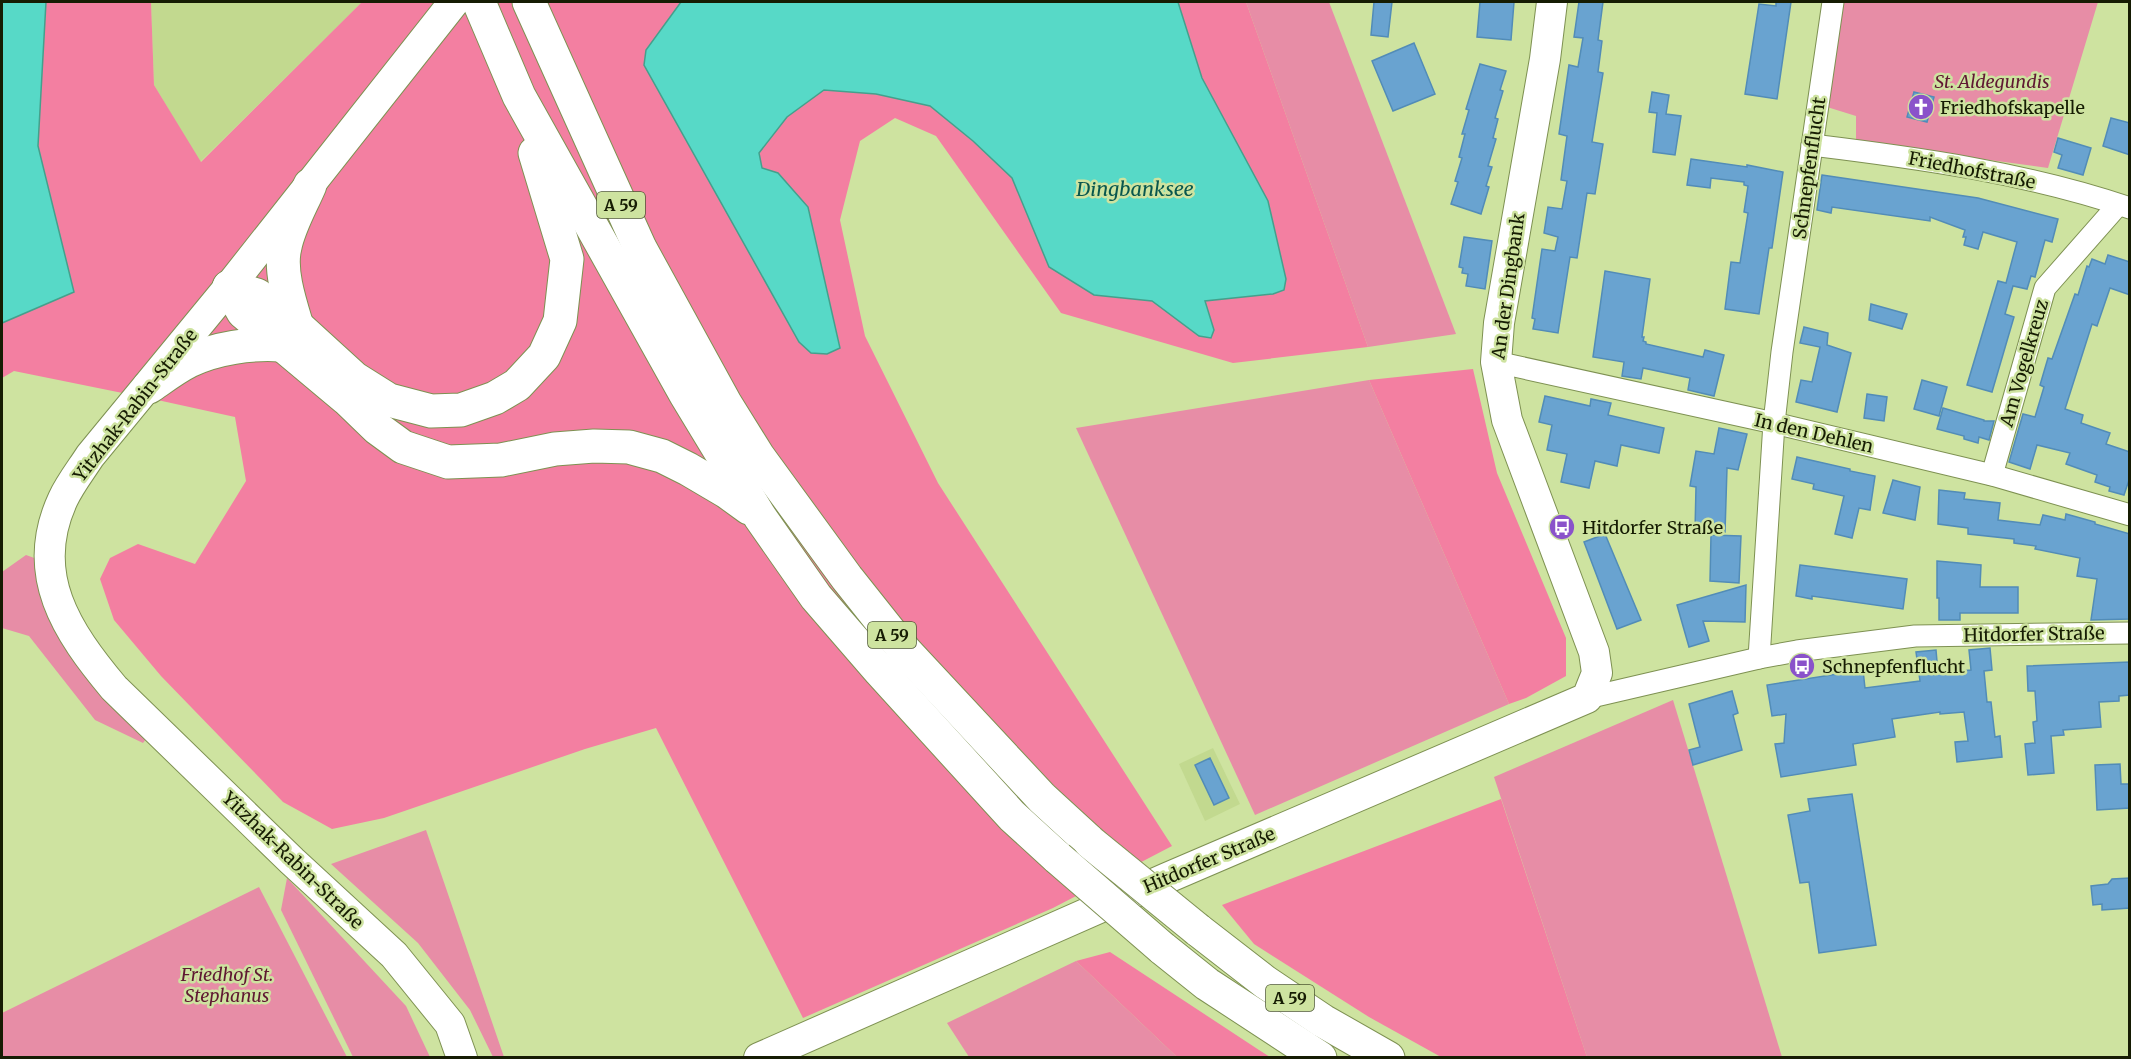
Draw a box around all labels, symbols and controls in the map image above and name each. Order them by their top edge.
park label: St. Aldegundis [1934,70,2050,93]
church icon: Friedhofskapelle [1906,92,1936,122]
street label: Schnepfenflucht [1788,96,1830,240]
place label: Friedhofskapelle [1940,96,2085,119]
street label: Friedhofstraße [1907,146,2037,194]
water label: Dingbanksee [1075,176,1194,201]
road number: A 59 [597,192,645,218]
street label: An der Dingbank [1486,211,1530,362]
street label: Am Vogelkreuz [1995,296,2053,430]
street label: Yitzhak-Rabin-Straße [68,324,202,487]
street label: In den Dehlen [1752,408,1876,458]
bus stop icon: Hitdorfer Straße [1547,512,1577,542]
place label: Hitdorfer Straße [1582,516,1723,539]
street label: Hitdorfer Straße [1963,621,2105,647]
road number: A 59 [868,622,916,648]
bus stop icon: Schnepfenflucht [1787,651,1817,681]
place label: Schnepfenflucht [1822,655,1965,678]
street label: Yitzhak-Rabin-Straße [217,786,369,933]
street label: Hitdorfer Straße [1140,822,1278,898]
park label: Friedhof St. Stephanus [180,963,273,1007]
road number: A 59 [1266,985,1314,1011]

